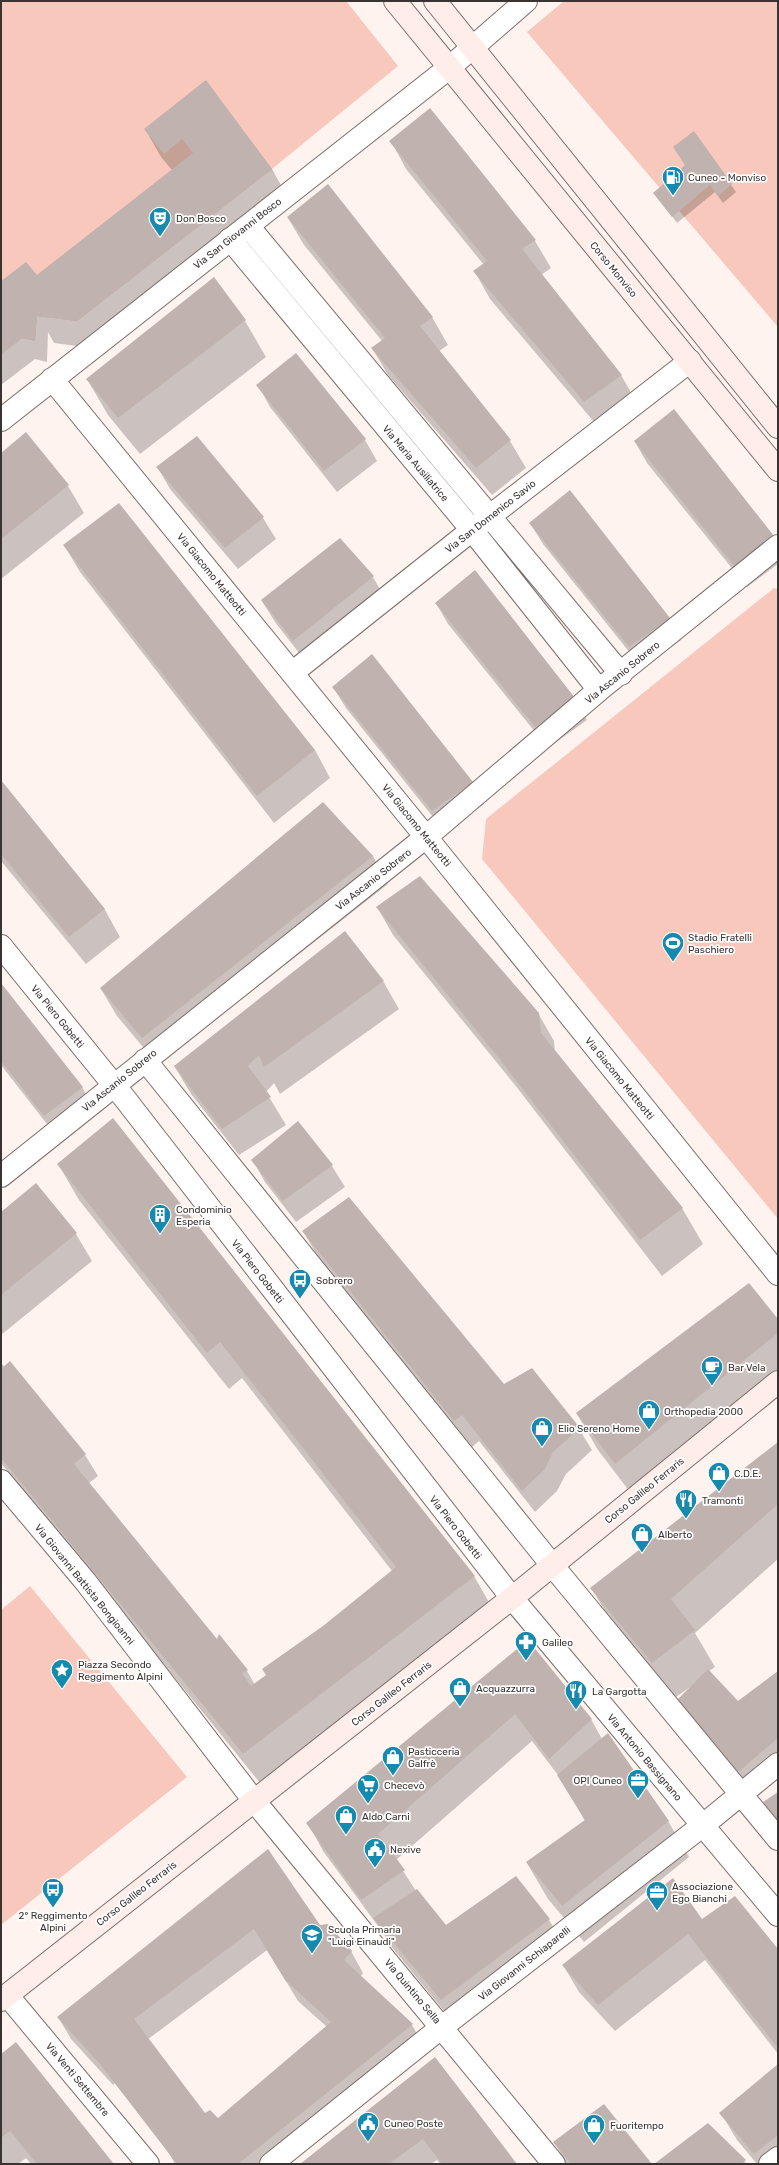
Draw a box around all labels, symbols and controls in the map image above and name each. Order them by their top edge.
fuel station icon: Cuneo - Monviso [660,164,686,197]
place label: Cuneo - Monviso [688,172,766,184]
street label: Via San Giovanni Bosco [191,195,284,272]
theatre icon: Don Bosco [147,205,173,238]
place label: Don Bosco [176,213,226,225]
street label: Corso Monviso [587,239,639,300]
street label: Via Maria Ausiliatrice [380,423,451,505]
street label: Via San Domenico Savio [443,477,539,556]
street label: Via Giacomo Matteotti [174,531,248,618]
street label: Via Ascanio Sobrero [583,639,663,707]
street label: Via Giacomo Matteotti [379,782,453,869]
street label: Via Ascanio Sobrero [333,846,414,913]
sports icon: Stadio Fratelli Paschiero [660,930,686,963]
place label: Stadio Fratelli Paschiero [688,932,752,956]
street label: Via Piero Gobetti [28,983,86,1051]
street label: Via Giacomo Matteotti [582,1035,656,1122]
street label: Via Ascanio Sobrero [80,1047,160,1115]
building icon: Condominio Esperia [147,1202,173,1235]
place label: Condominio Esperia [176,1204,232,1228]
street label: Via Piero Gobetti [229,1237,286,1306]
bus stop icon: Sobrero [287,1267,313,1300]
place label: Sobrero [316,1275,353,1287]
cafe icon: Bar Vela [699,1354,725,1387]
place label: Bar Vela [728,1362,766,1374]
shop icon: Orthopedia 2000 [636,1398,662,1431]
place label: Orthopedia 2000 [664,1406,743,1418]
shop icon: Elio Sereno Home [529,1415,555,1448]
place label: Elio Sereno Home [558,1423,640,1435]
street label: Corso Galileo Ferraris [603,1455,687,1526]
shop icon: C.D.E. [706,1460,732,1493]
place label: C.D.E. [734,1468,761,1480]
restaurant icon: Tramonti [673,1487,699,1520]
street label: Via Piero Gobetti [427,1493,484,1562]
place label: Tramonti [702,1495,743,1507]
shop icon: Alberto [629,1521,655,1554]
street label: Via Giovanni Battista Bongioanni [32,1522,137,1647]
place label: Alberto [658,1529,692,1541]
pharmacy icon: Galileo [513,1629,539,1662]
place label: Galileo [542,1637,573,1649]
place icon: Piazza Secondo Reggimento Alpini [49,1657,75,1690]
place label: Piazza Secondo Reggimento Alpini [78,1659,163,1683]
street label: Corso Galileo Ferraris [349,1659,434,1729]
shop icon: Acquazzurra [447,1675,473,1708]
restaurant icon: La Gargotta [563,1678,589,1711]
place label: Acquazzurra [476,1683,535,1695]
place label: La Gargotta [592,1686,647,1698]
street label: Via Antonio Bassignano [604,1712,684,1804]
shop icon: Pasticceria Galfrè [380,1744,406,1777]
place label: Pasticceria Galfrè [408,1746,460,1770]
office icon: OPI Cuneo [625,1767,651,1800]
supermarket icon: Checevò [355,1772,381,1805]
place label: OPI Cuneo [574,1775,622,1787]
place label: Checevò [384,1780,425,1792]
shop icon: Aldo Carni [333,1803,359,1836]
place label: Aldo Carni [362,1811,410,1823]
public building icon: Nexive [362,1836,388,1869]
place label: Nexive [390,1844,422,1856]
street label: Corso Galileo Ferraris [94,1859,179,1929]
bus stop icon: 2° Reggimento Alpini [40,1876,66,1909]
office icon: Associazione Ego Bianchi [644,1879,670,1912]
place label: Associazione Ego Bianchi [672,1881,733,1905]
place label: 2° Reggimento Alpini [19,1910,88,1934]
school or university icon: Scuola Primaria "Luigi Einaudi" [299,1922,325,1955]
place label: Scuola Primaria "Luigi Einaudi" [328,1924,401,1948]
street label: Via Giovanni Schiaparelli [476,1924,573,2003]
street label: Via Quintino Sella [382,1957,443,2026]
street label: Via Venti Settembre [43,2040,112,2119]
public building icon: Cuneo Poste [355,2110,381,2143]
shop icon: Fuoritempo [581,2112,607,2145]
place label: Cuneo Poste [384,2118,444,2130]
place label: Fuoritempo [610,2120,664,2132]

